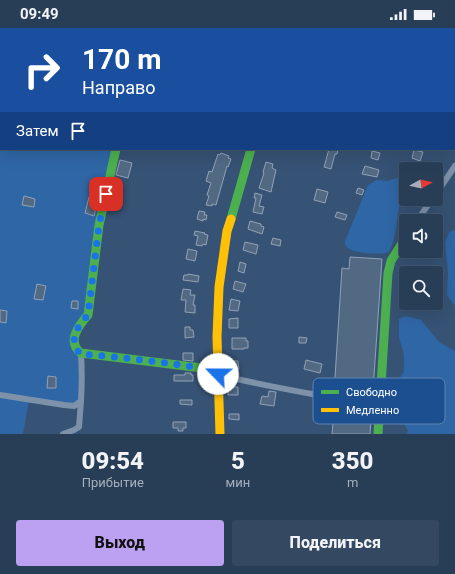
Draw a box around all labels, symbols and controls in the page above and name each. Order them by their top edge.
text: 09:49 [20,5,59,23]
text: 170 m [82,43,161,76]
icon: right [16,44,68,96]
text: Направо [82,77,155,98]
icon: arrive [67,120,89,142]
text: Затем [16,122,59,140]
north arrow [399,162,443,206]
map controls [399,162,443,310]
pin [89,177,123,211]
icon: arrive [95,183,117,205]
button: sound [399,214,443,258]
button: search [399,266,443,310]
position arrow [197,353,239,395]
legend [313,378,445,424]
text: Свободно [346,386,397,399]
text: Медленно [346,404,399,417]
text: 09:54 [82,447,144,475]
text: 5 [231,447,245,475]
text: 350 [332,447,373,475]
text: Прибытие [82,475,144,490]
text: мин [226,475,250,490]
text: m [347,475,358,490]
button: Выход [16,520,224,566]
button: Поделиться [232,520,439,566]

